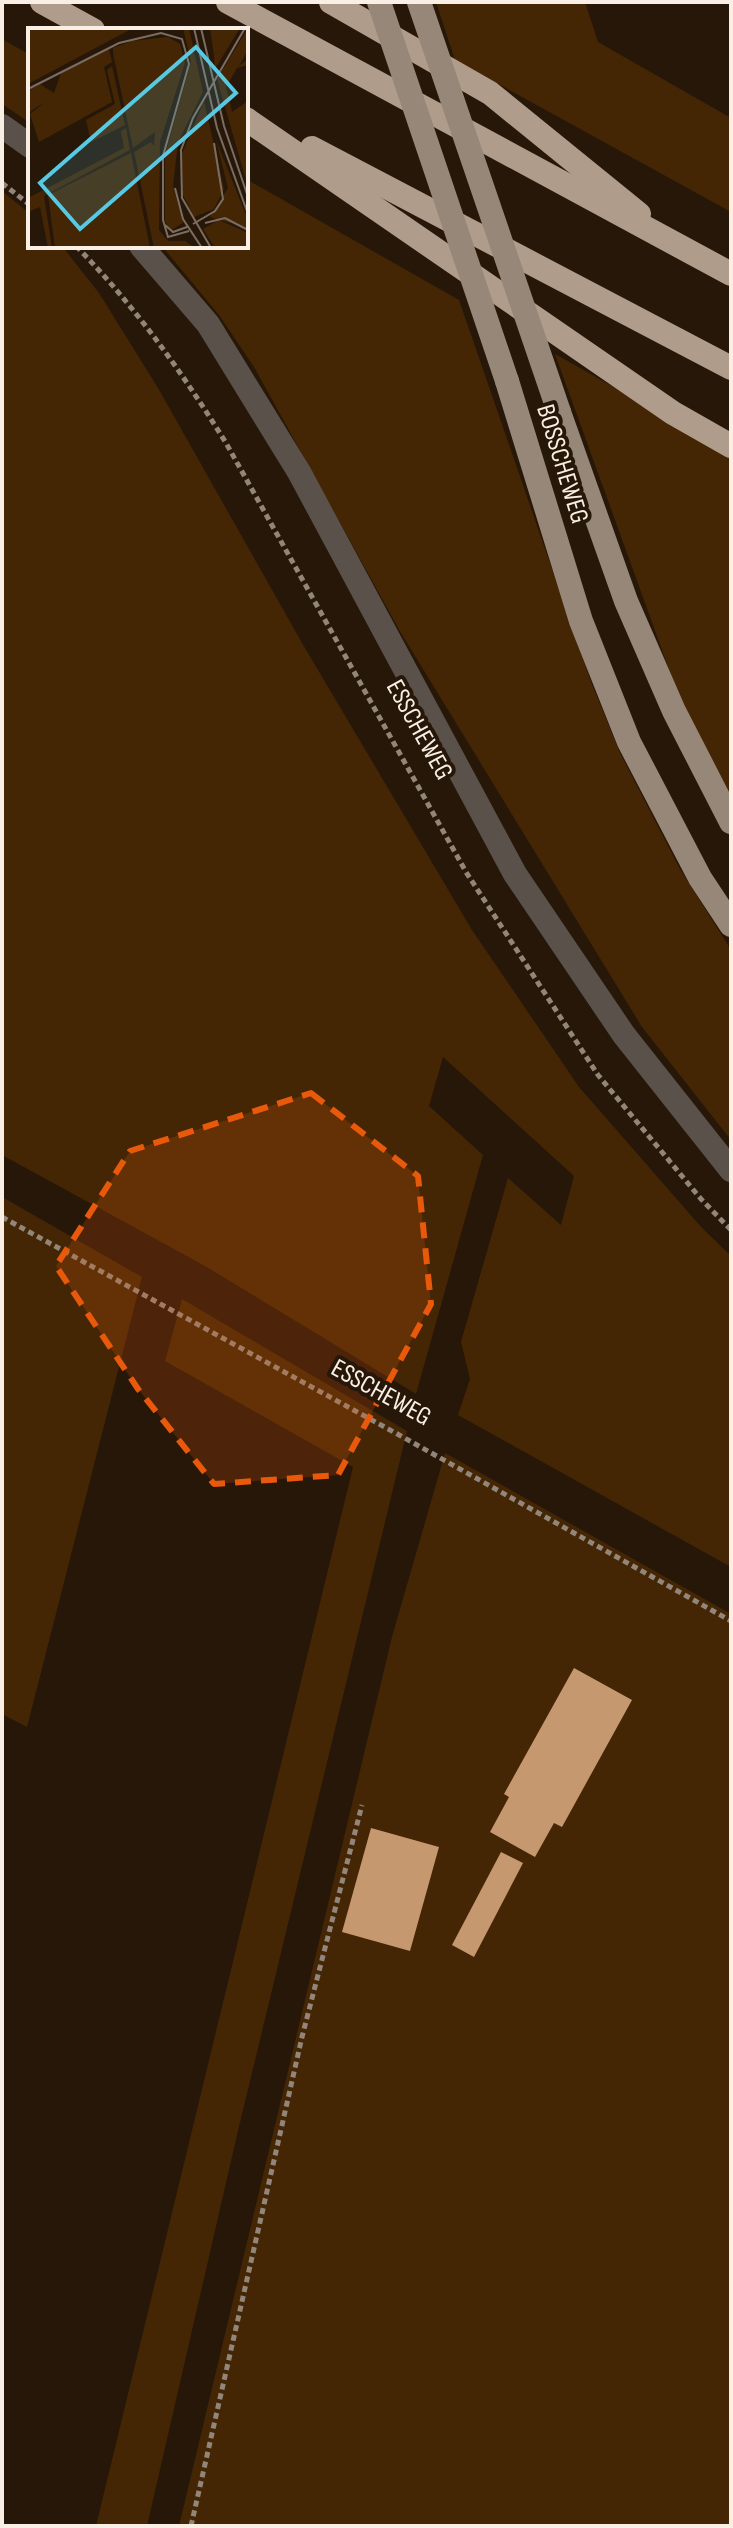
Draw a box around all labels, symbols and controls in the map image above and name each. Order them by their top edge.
inset map [28,28,248,248]
street label: BOSSCHEWEG [529,401,595,527]
street label: ESSCHEWEG [379,675,459,785]
street label: ESSCHEWEG [326,1353,436,1433]

